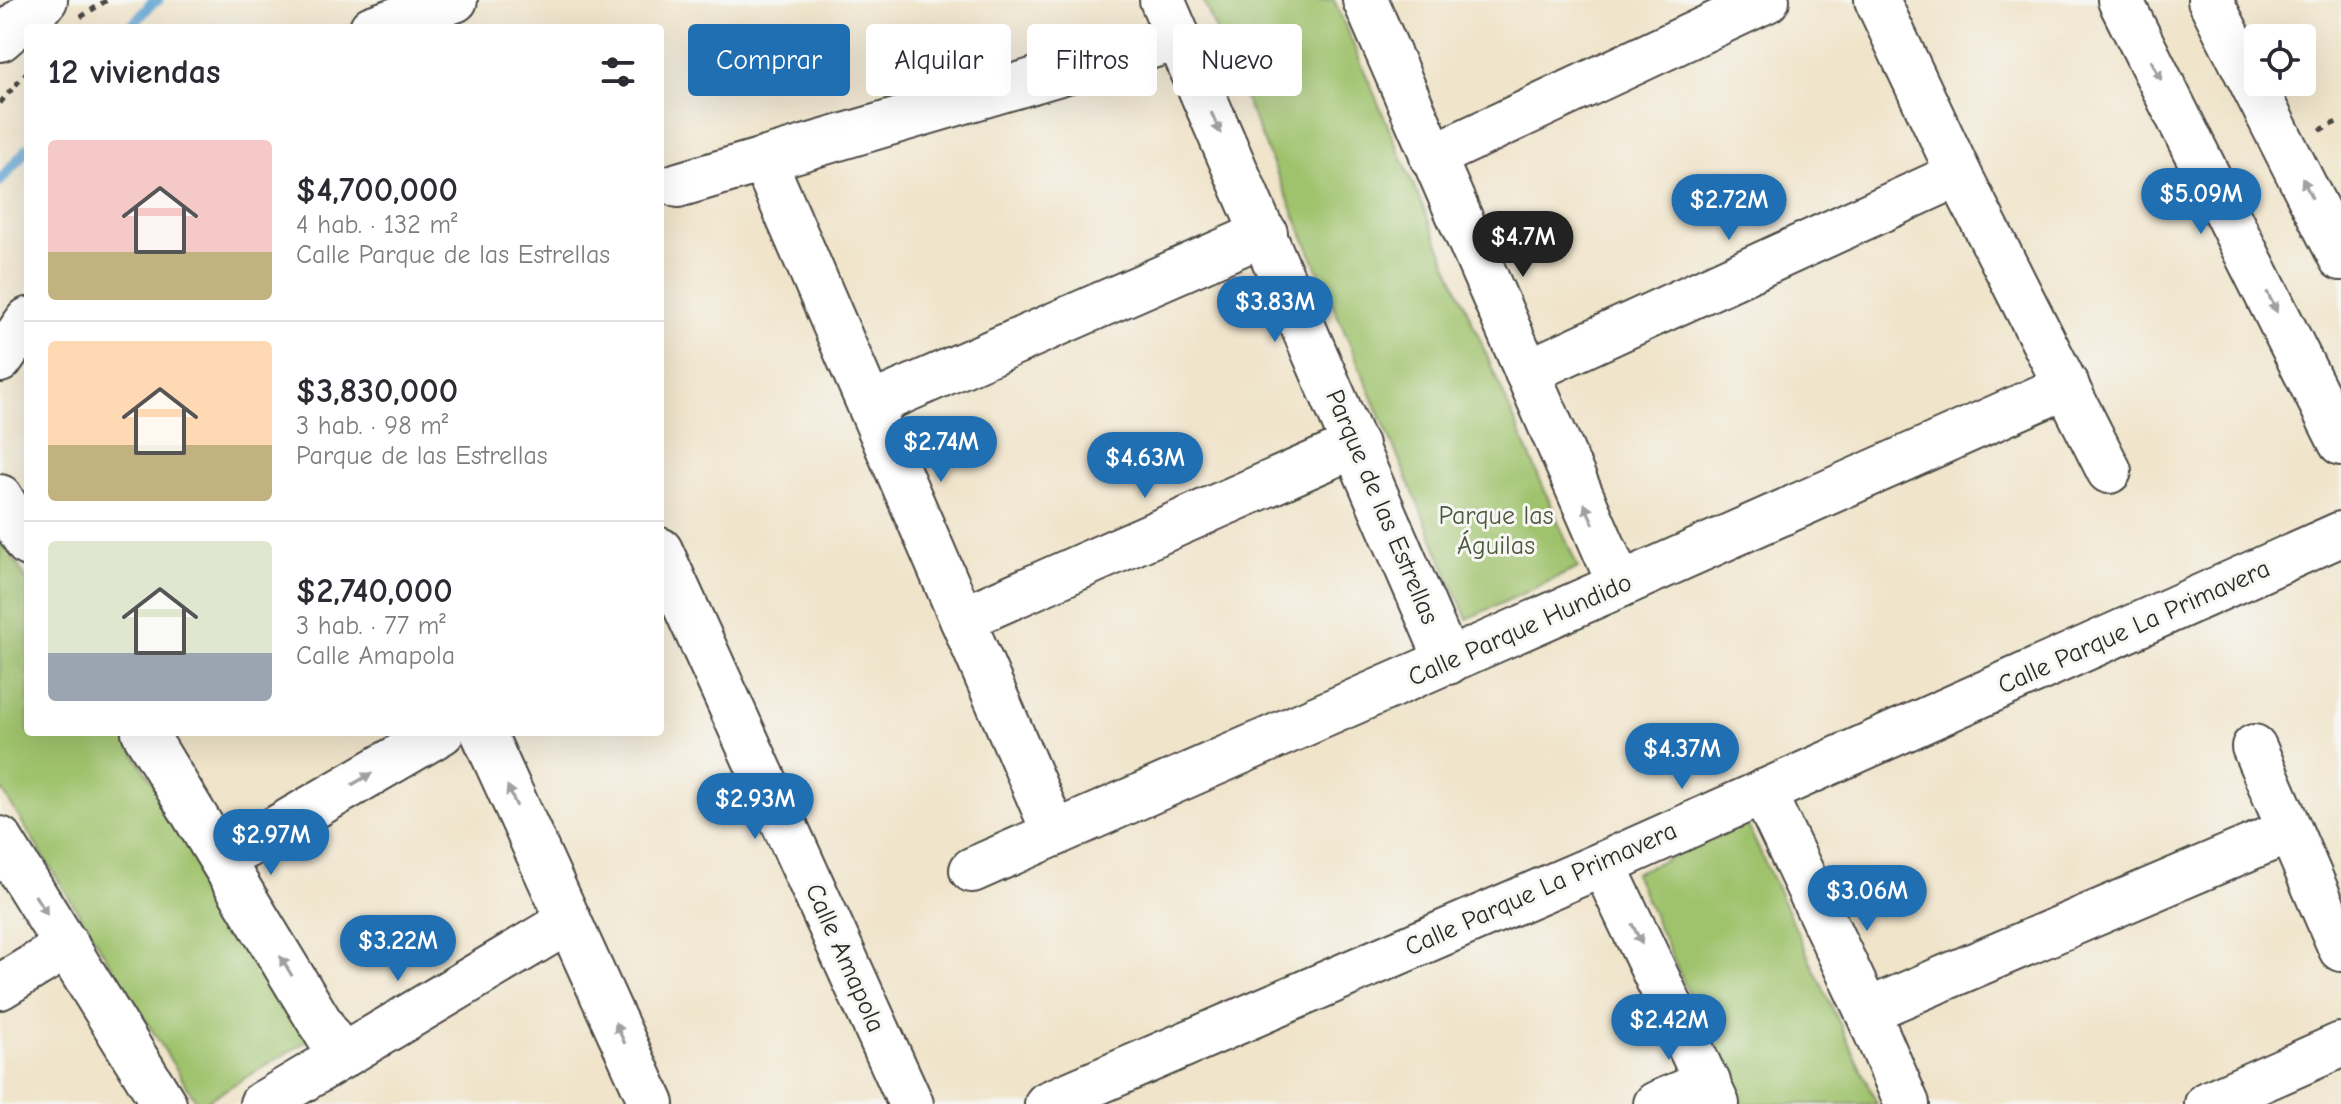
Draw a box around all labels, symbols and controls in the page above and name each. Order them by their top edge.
chip: Comprar [688,24,850,96]
chip: Alquilar [866,24,1011,96]
chip: Filtros [1027,24,1157,96]
chip: Nuevo [1173,24,1302,96]
map controls [2244,24,2316,96]
button: locate [2244,24,2316,96]
icon: filters [596,50,640,94]
text: 12 viviendas [48,52,220,92]
one-way arrow [2149,58,2162,81]
one-way arrow [1209,111,1223,134]
pin: $5.09M [2136,168,2266,236]
text: $4,700,000 [296,170,458,210]
icon: home [112,172,208,268]
pin: $2.72M [1664,174,1794,242]
one-way arrow [2300,176,2314,200]
text: $5.09M [2159,179,2243,209]
text: $2.72M [1690,185,1768,215]
text: 4 hab. · 132 m² [296,210,458,240]
pin: $4.7M [1467,211,1579,279]
text: $4.7M [1490,222,1556,252]
text: Calle Parque de las Estrellas [296,240,610,270]
pin: $3.83M [1210,276,1340,344]
text: $3.83M [1235,287,1315,317]
one-way arrow [2265,290,2279,314]
text: $3,830,000 [296,371,458,411]
icon: home [112,373,208,469]
street label: Parque de las Estrellas [1319,385,1445,629]
text: 3 hab. · 98 m² [296,411,448,441]
pin: $2.74M [876,416,1006,484]
text: $2.74M [903,427,979,457]
pin: $4.63M [1080,432,1210,500]
text: Parque de las Estrellas [296,441,548,471]
text: $4.63M [1105,443,1185,473]
park label: Parque las Águilas [1438,501,1554,561]
one-way arrow [1583,502,1596,526]
street label: Calle Parque La Primavera [1993,553,2275,701]
street label: Calle Parque Hundido [1404,567,1636,693]
text: $2,740,000 [296,571,453,611]
icon: home [112,573,208,669]
text: 3 hab. · 77 m² [296,611,446,641]
text: Calle Amapola [296,641,455,671]
pin: $4.37M [1617,723,1747,791]
text: $4.37M [1643,734,1721,764]
one-way arrow [350,772,373,786]
pin: $2.93M [690,773,820,841]
text: $2.93M [715,784,795,814]
one-way arrow [505,785,519,808]
pin: $2.97M [206,809,336,877]
street label: Calle Parque La Primavera [1400,815,1682,963]
text: $2.97M [231,820,311,850]
pin: $3.06M [1802,865,1932,933]
text: $3.06M [1826,876,1908,906]
street label: Calle Amapola [799,879,891,1037]
one-way arrow [34,894,48,916]
pin: $3.22M [333,915,463,983]
one-way arrow [1630,922,1643,945]
text: $3.22M [358,926,438,956]
one-way arrow [279,955,293,977]
pin: $2.42M [1604,994,1734,1062]
text: $2.42M [1629,1005,1709,1035]
one-way arrow [613,1021,626,1045]

